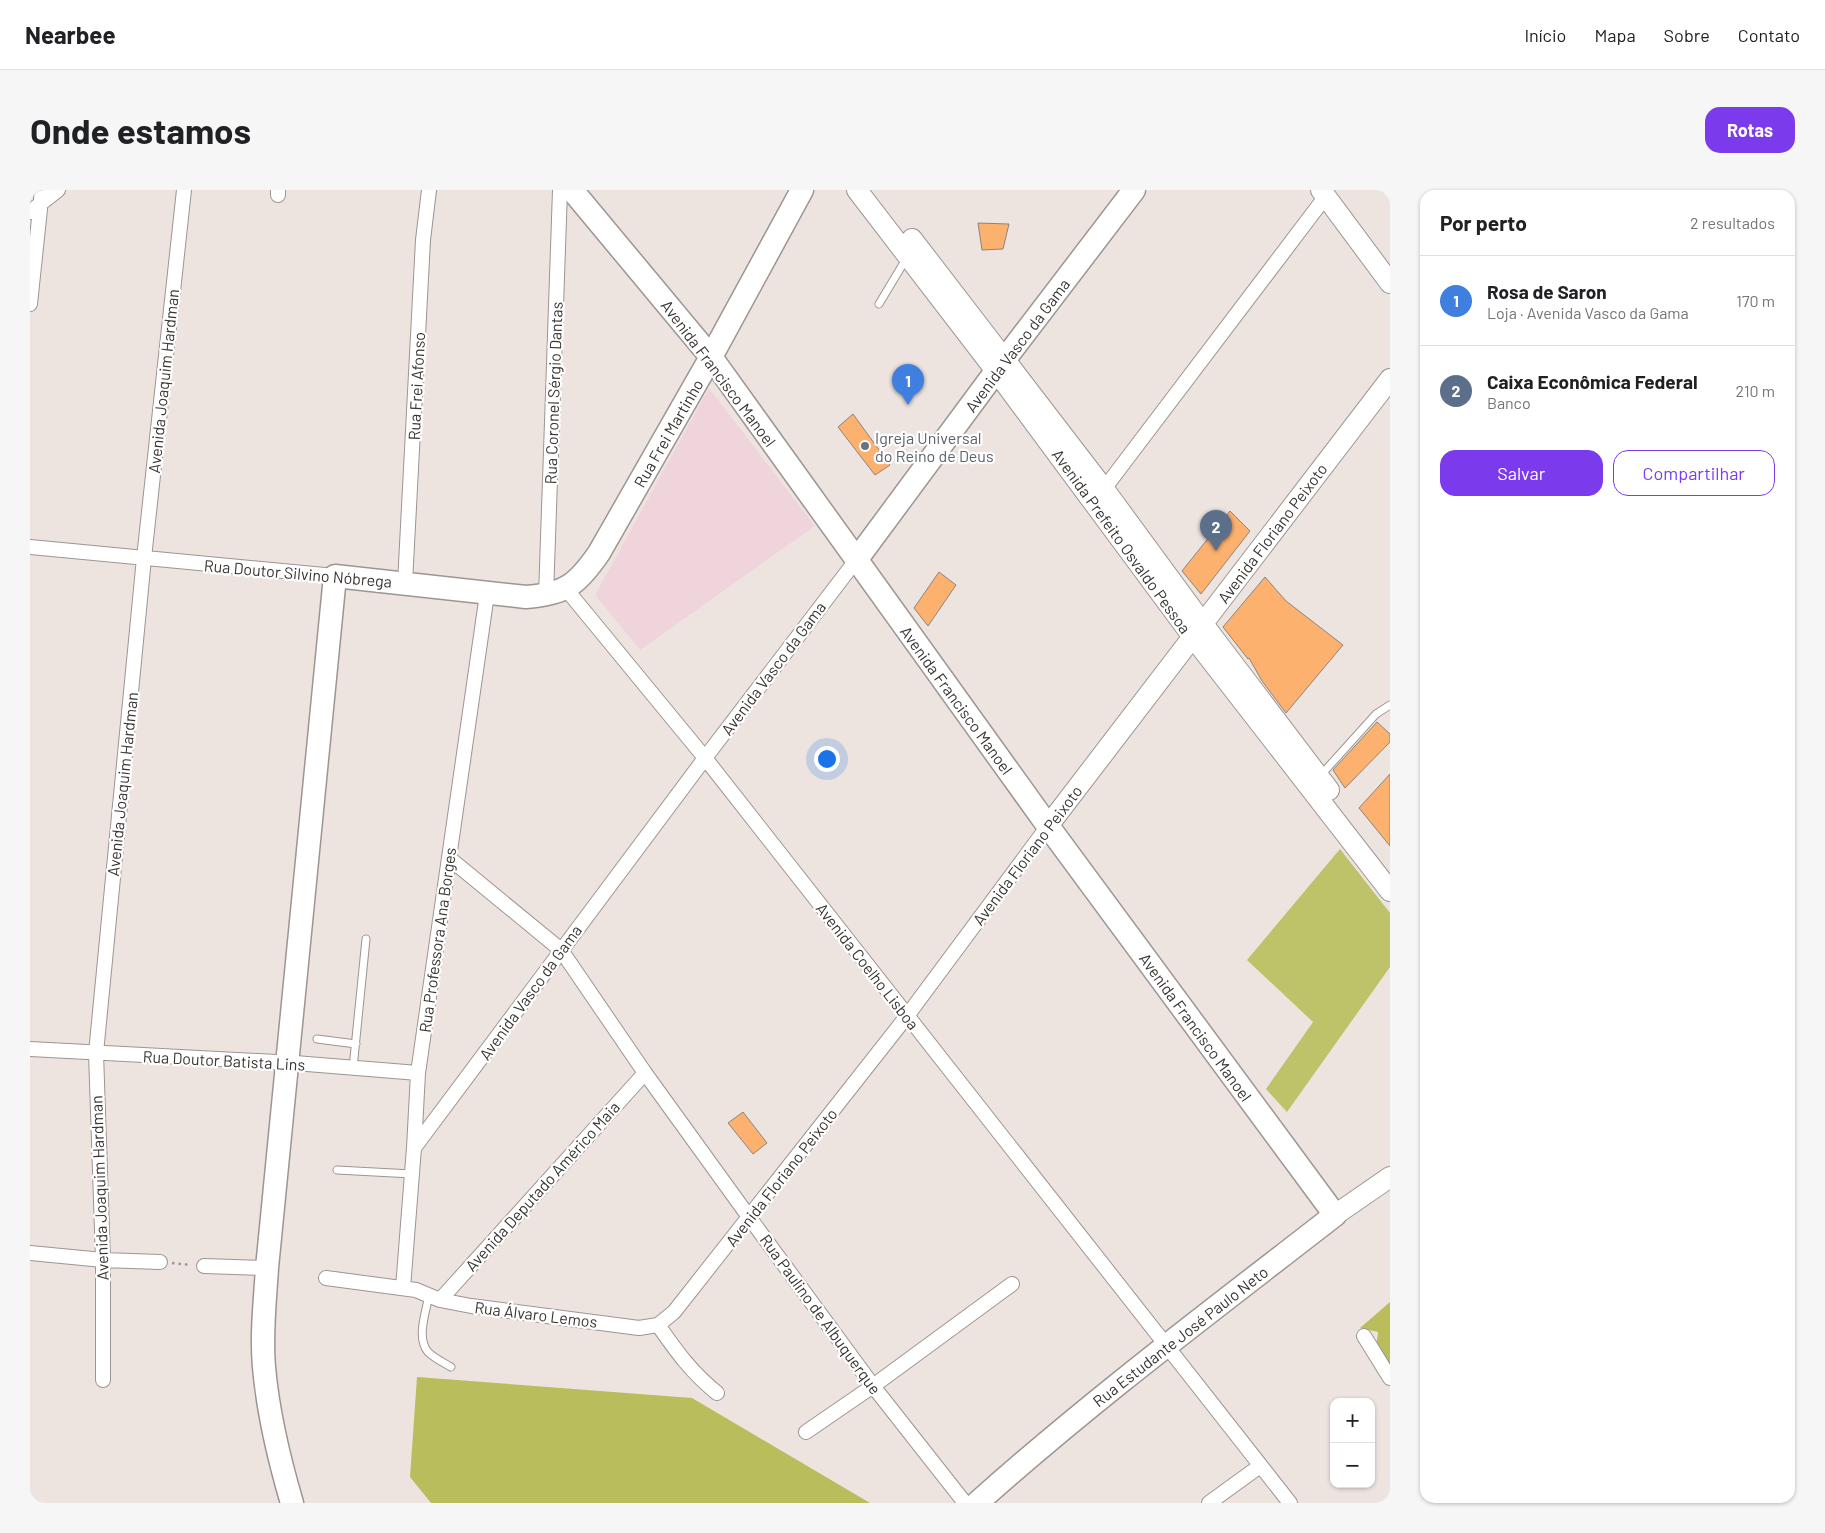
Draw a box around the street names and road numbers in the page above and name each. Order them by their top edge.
street label: Avenida Vasco da Gama [961,275,1073,415]
street label: Avenida Joaquim Hardman [144,288,182,474]
street label: Avenida Francisco Manoel [658,296,780,450]
street label: Rua Coronel Sérgio Dantas [540,301,566,485]
street label: Rua Frei Afonso [404,331,428,441]
street label: Rua Frei Martinho [629,376,707,490]
street label: Avenida Prefeito Osvaldo Pessoa [1049,445,1195,637]
street label: Avenida Floriano Peixoto [1213,459,1331,607]
street label: Rua Doutor Silvino Nóbrega [203,555,393,591]
street label: Avenida Vasco da Gama [717,598,829,738]
street label: Avenida Francisco Manoel [897,622,1017,778]
street label: Avenida Joaquim Hardman [103,691,141,877]
street label: Avenida Floriano Peixoto [968,781,1086,929]
street label: Rua Professora Ana Borges [415,846,459,1034]
street label: Avenida Coelho Lisboa [813,899,923,1033]
street label: Avenida Vasco da Gama [475,921,585,1063]
street label: Avenida Francisco Manoel [1136,949,1256,1105]
street label: Rua Doutor Batista Lins [142,1046,306,1074]
street label: Avenida Joaquim Hardman [86,1095,112,1281]
street label: Avenida Deputado Américo Maia [461,1097,623,1275]
street label: Avenida Floriano Peixoto [721,1104,841,1250]
street label: Rua Paulino de Albuquerque [757,1230,885,1398]
street label: Rua Estudante José Paulo Neto [1089,1262,1271,1410]
street label: Rua Álvaro Lemos [474,1297,598,1331]

